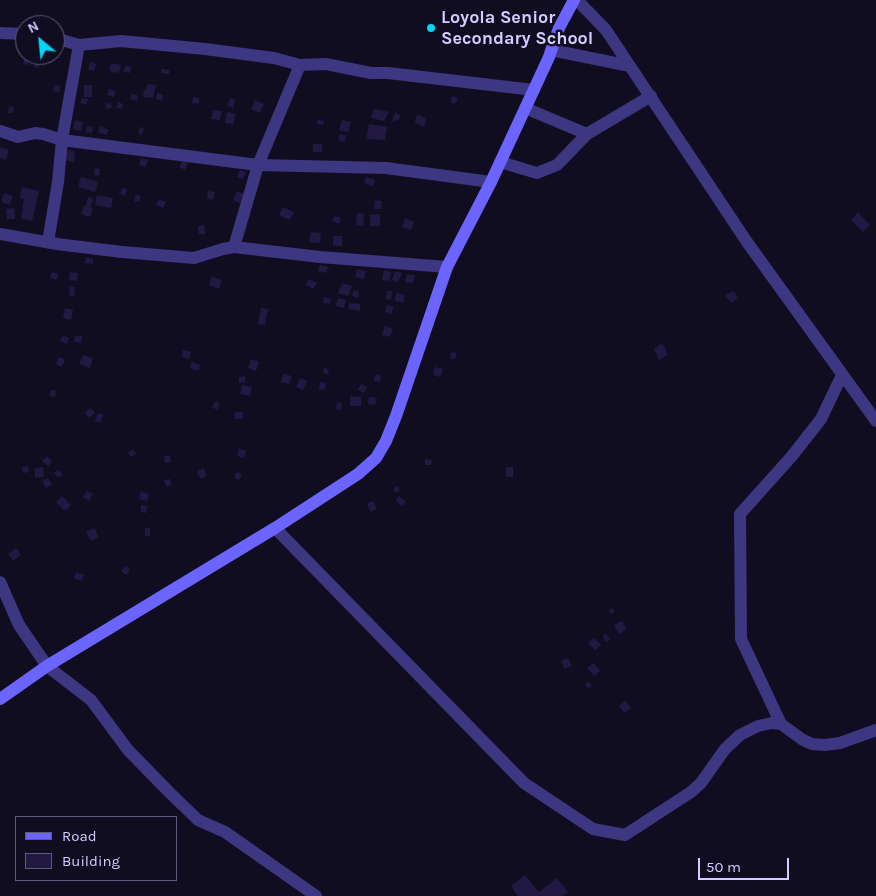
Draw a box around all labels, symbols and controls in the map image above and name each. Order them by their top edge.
place label: Loyola Senior Secondary School [441,7,593,50]
north arrow [15,15,65,65]
text: N [25,17,42,37]
marker: Loyola Senior Secondary School [425,22,437,34]
legend [15,816,178,881]
text: Road [62,827,97,845]
scale bar [701,848,792,880]
text: Building [62,852,120,870]
text: 50 m [706,858,741,876]

